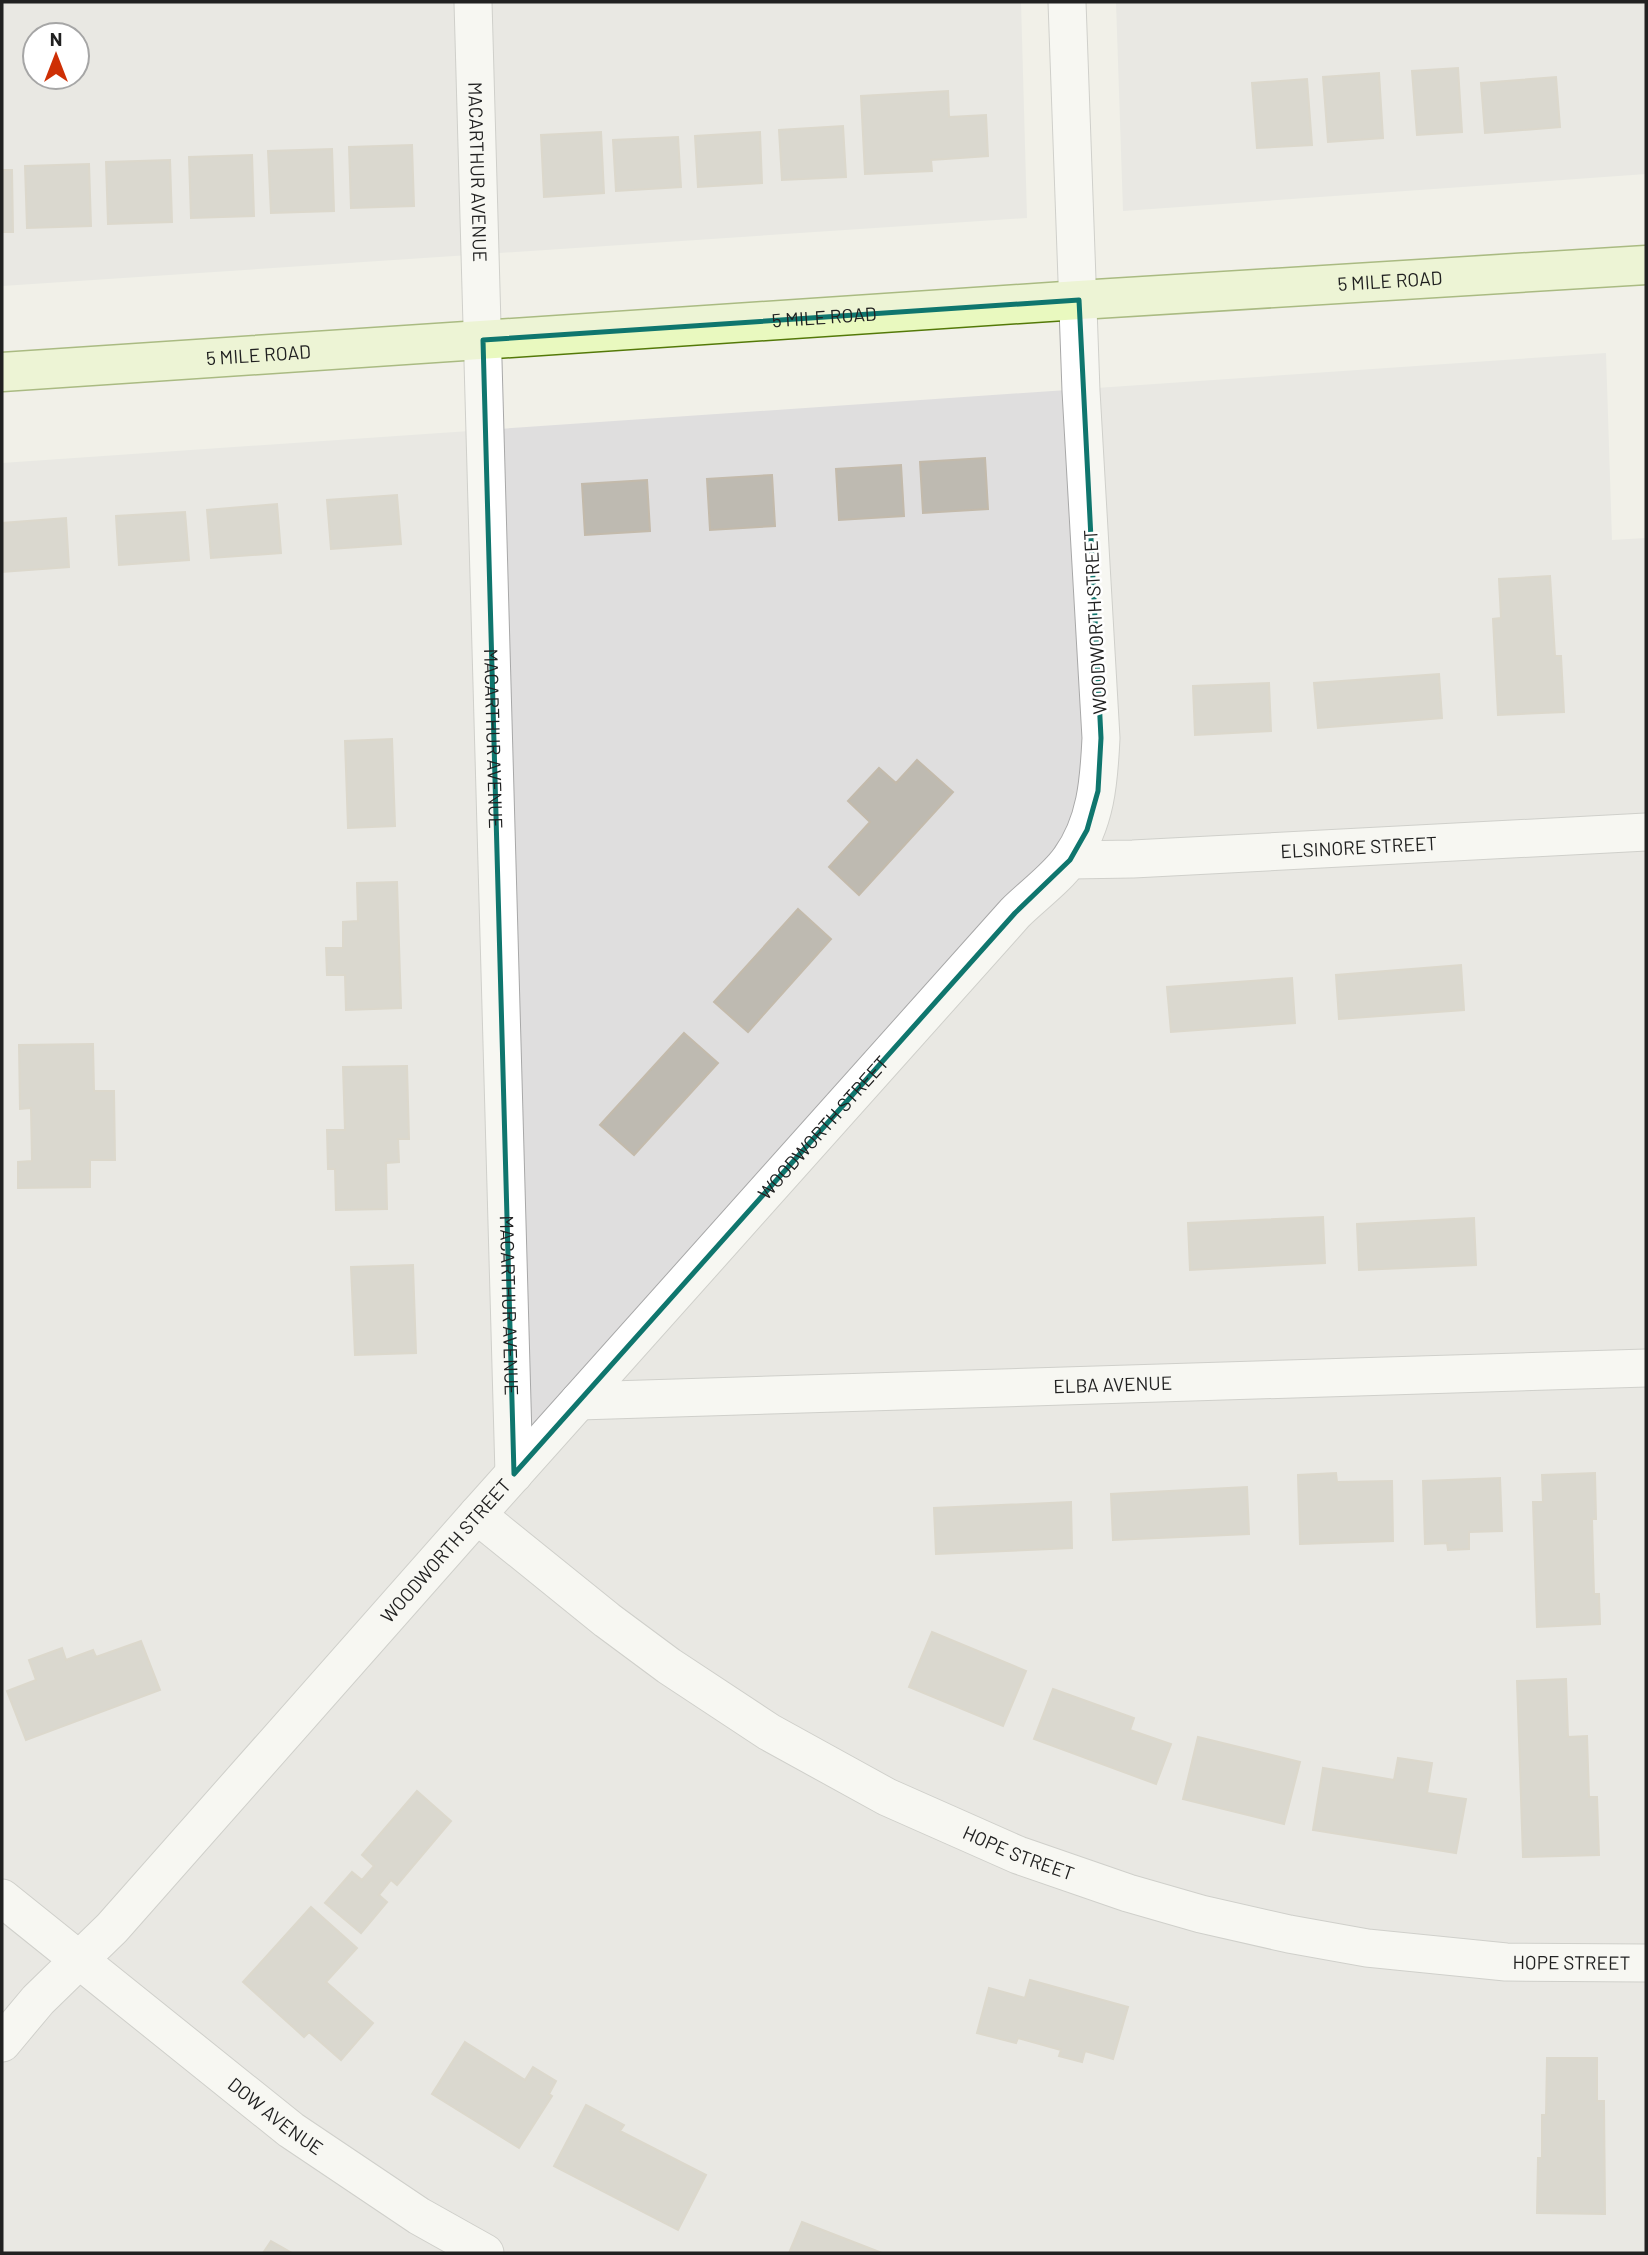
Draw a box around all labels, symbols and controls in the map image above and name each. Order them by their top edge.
north arrow [21,21,91,91]
text: N [50,27,62,50]
street label: MACARTHUR AVENUE [464,81,492,262]
street label: 5 MILE ROAD [1337,266,1443,295]
street label: 5 MILE ROAD [771,302,877,332]
street label: 5 MILE ROAD [205,339,312,369]
street label: WOODWORTH STREET [1078,529,1111,715]
street label: MACARTHUR AVENUE [480,648,508,829]
street label: ELSINORE STREET [1280,831,1438,862]
street label: WOODWORTH STREET [753,1051,893,1204]
street label: MACARTHUR AVENUE [496,1215,524,1396]
street label: ELBA AVENUE [1053,1371,1172,1397]
street label: WOODWORTH STREET [375,1473,515,1627]
street label: HOPE STREET [960,1820,1077,1885]
street label: HOPE STREET [1512,1950,1630,1974]
street label: DOW AVENUE [224,2072,328,2159]

